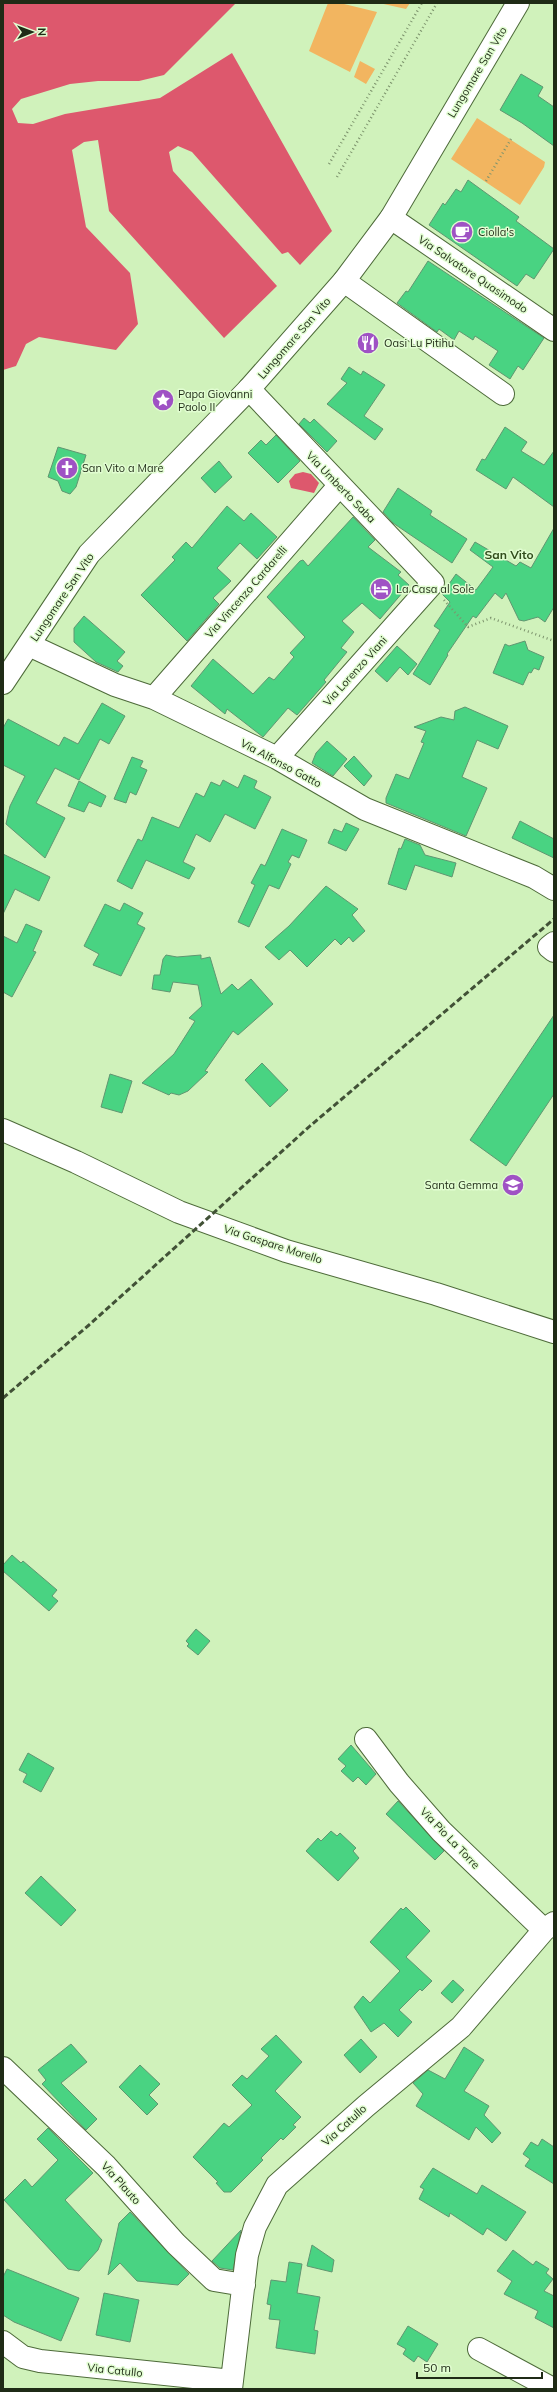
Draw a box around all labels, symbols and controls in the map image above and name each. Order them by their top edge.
north arrow [12,12,52,52]
street label: Lungomare San Vito [444,24,510,120]
text: N [35,28,49,36]
cafe icon: Ciolla's [449,219,475,245]
place label: Ciolla's [478,225,514,239]
street label: Via Salvatore Quasimodo [415,232,531,316]
street label: Lungomare San Vito [255,294,333,382]
restaurant icon: Oasi Lu Pitihu [355,330,381,356]
place label: Oasi Lu Pitihu [384,336,454,350]
place icon: Papa Giovanni Paolo II [150,387,176,413]
place label: Papa Giovanni Paolo II [178,387,252,414]
street label: Via Umberto Saba [303,448,379,526]
church icon: San Vito a Mare [54,455,80,481]
place label: San Vito a Mare [82,461,163,475]
street label: Via Vincenzo Cardarelli [202,543,290,641]
district label: San Vito [484,547,534,562]
street label: Lungomare San Vito [27,550,97,644]
hotel icon: La Casa al Sole [368,576,394,602]
place label: La Casa al Sole [396,582,474,596]
street label: Via Lorenzo Viani [320,633,390,709]
street label: Via Alfonso Gatto [238,736,324,790]
school or university icon: Santa Gemma [500,1172,526,1198]
place label: Santa Gemma [425,1178,498,1192]
street label: Via Gaspare Morello [222,1221,324,1267]
street label: Via Pio La Torre [417,1804,483,1872]
street label: Via Catullo [319,2101,369,2149]
street label: Via Plauto [98,2159,144,2207]
scale bar [417,2354,542,2380]
street label: Via Catullo [87,2360,143,2380]
text: 50 m [423,2360,451,2375]

